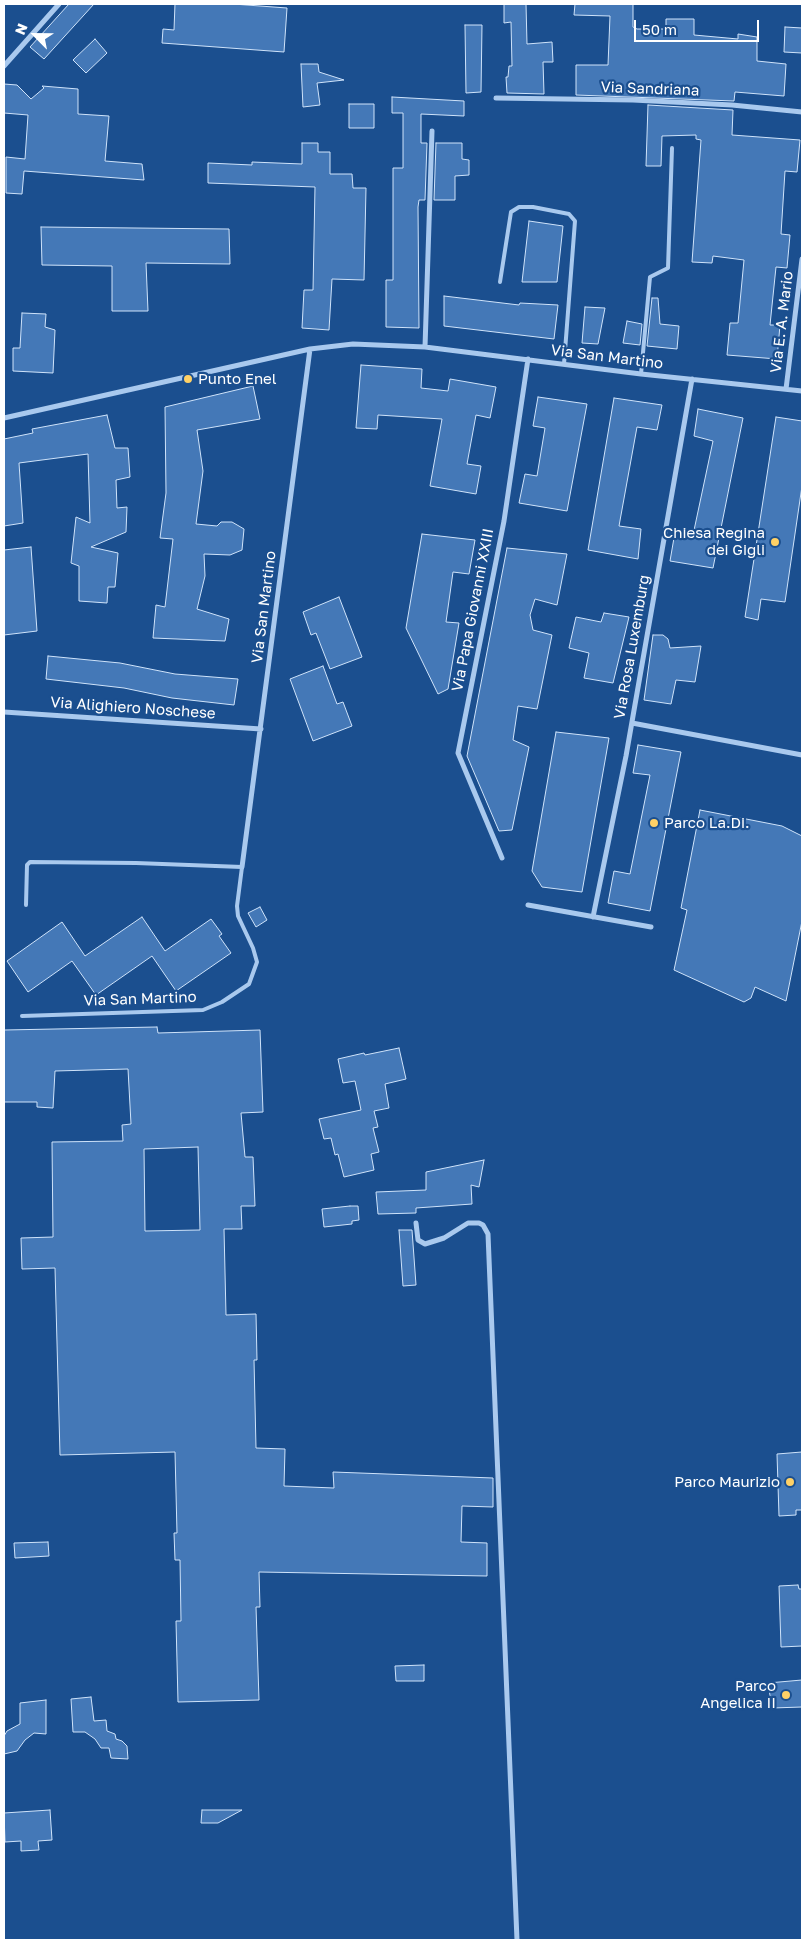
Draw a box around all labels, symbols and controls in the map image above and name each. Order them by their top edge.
north arrow [10,10,60,60]
scale bar [636,10,761,42]
text: 50 m [642,20,677,38]
text: N [11,21,31,37]
street label: Via Sandriana [600,78,700,100]
street label: Via E. A. Mario [767,270,797,374]
street label: Via San Martino [550,341,664,373]
place label: Punto Enel [198,370,277,388]
marker: Punto Enel [182,373,194,385]
place label: Chiesa Regina dei Gigli [663,524,765,559]
street label: Via Papa Giovanni XXIII [448,527,498,693]
marker: Chiesa Regina dei Gigli [769,536,781,548]
street label: Via San Martino [248,550,280,664]
street label: Via Rosa Luxemburg [610,574,654,720]
street label: Via Alighiero Noschese [50,693,216,723]
place label: Parco La.Di. [664,814,749,832]
marker: Parco La.Di. [648,817,660,829]
street label: Via San Martino [83,988,197,1010]
place label: Parco Maurizio [674,1473,780,1491]
marker: Parco Maurizio [784,1476,796,1488]
place label: Parco Angelica II [700,1677,776,1712]
marker: Parco Angelica II [780,1689,792,1701]

